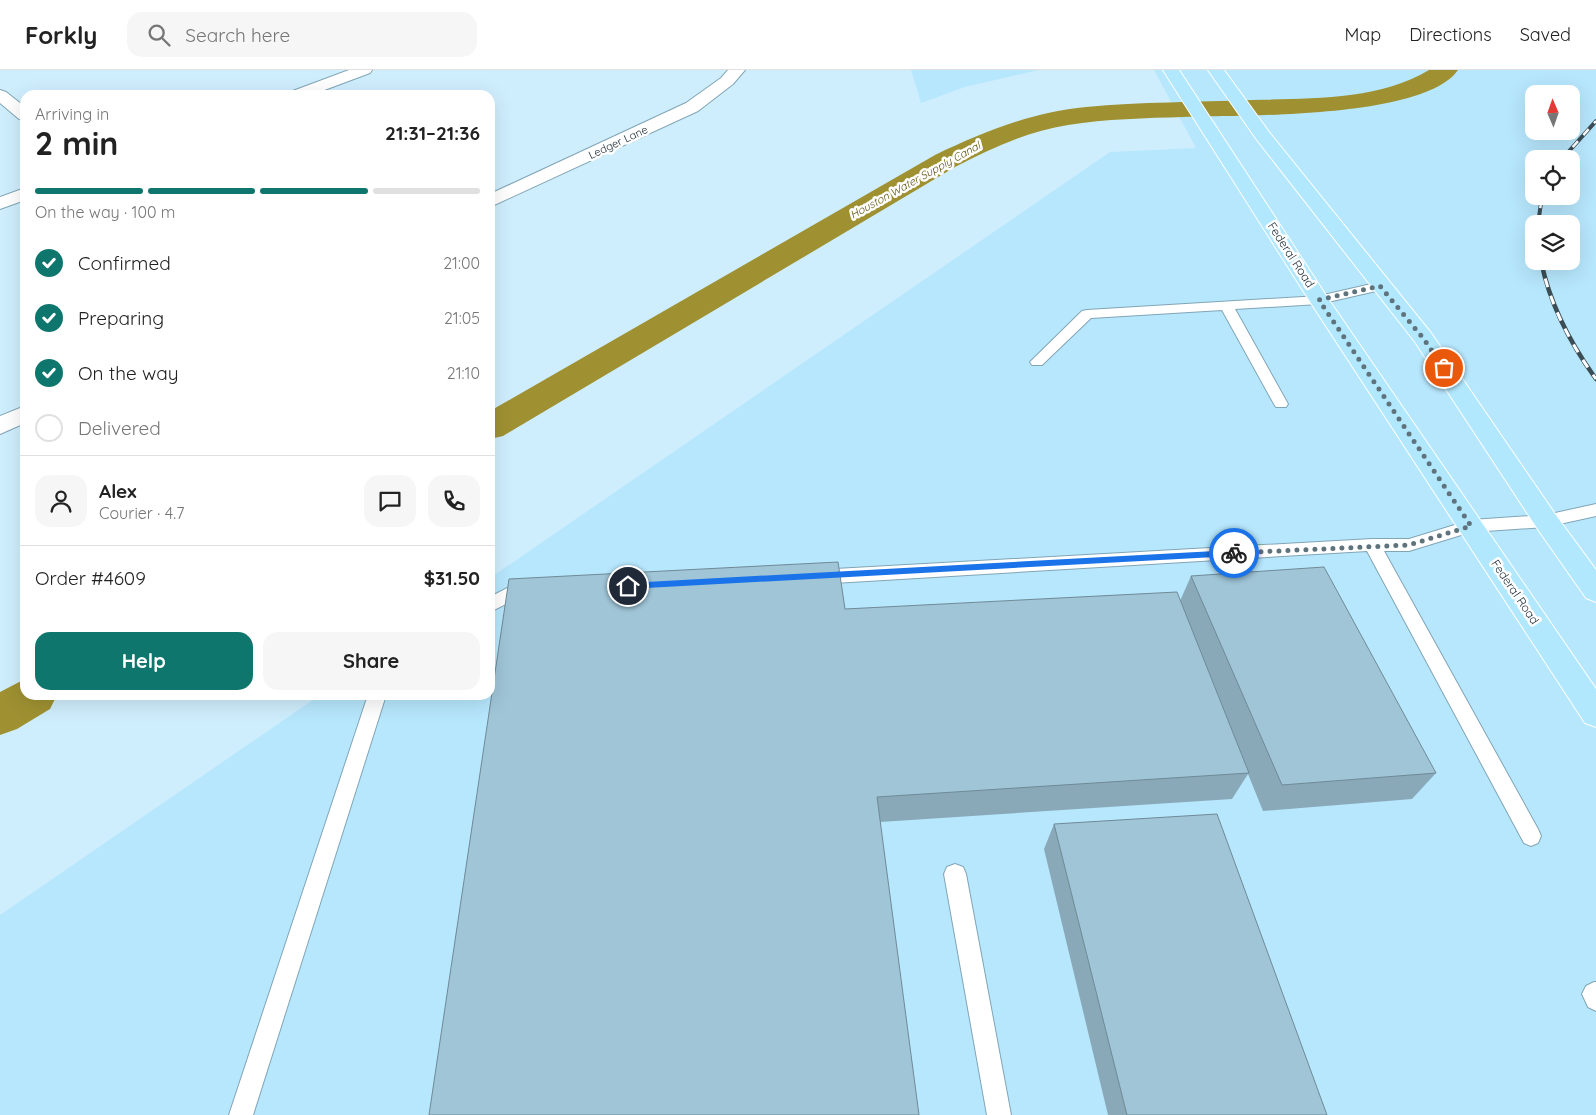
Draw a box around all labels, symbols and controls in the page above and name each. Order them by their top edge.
search box [127,12,477,57]
text: Forkly [25,20,97,50]
icon: search [145,21,173,49]
text: Search here [185,23,290,47]
text: Map [1344,23,1381,46]
text: Directions [1409,23,1492,46]
text: Saved [1520,23,1571,46]
north arrow [1525,85,1580,140]
map controls [1525,85,1580,270]
text: Arriving in [35,104,109,124]
text: 21:31–21:36 [385,121,480,145]
street label: Ledger Lane [586,122,650,162]
text: 2 min [35,123,118,163]
water label: Houston Water Supply Canal [847,138,984,222]
button: locate [1525,150,1580,205]
text: On the way · 100 m [35,202,175,222]
button: layers [1525,215,1580,270]
street label: Federal Road [1265,219,1318,290]
icon: check [35,249,63,277]
text: Confirmed [78,251,171,275]
text: 21:00 [443,253,480,273]
icon: check [35,304,63,332]
text: Preparing [78,306,164,330]
text: 21:05 [444,308,480,328]
pin [1423,347,1465,389]
icon: bag [1430,354,1458,382]
icon: check [35,359,63,387]
text: On the way [78,361,179,385]
text: 21:10 [447,363,480,383]
text: Delivered [78,416,161,440]
button: person [35,475,87,527]
button: chat [364,475,416,527]
button: phone [428,475,480,527]
text: Alex [99,479,137,503]
text: Courier · 4.7 [99,503,184,523]
courier [1209,528,1259,578]
icon: bike [1220,539,1248,567]
street label: Federal Road [1488,556,1543,627]
pin [607,565,649,607]
text: Order #4609 [35,566,146,590]
text: $31.50 [424,566,480,590]
icon: home [614,572,642,600]
button: Help [35,632,253,690]
button: Share [263,632,480,690]

